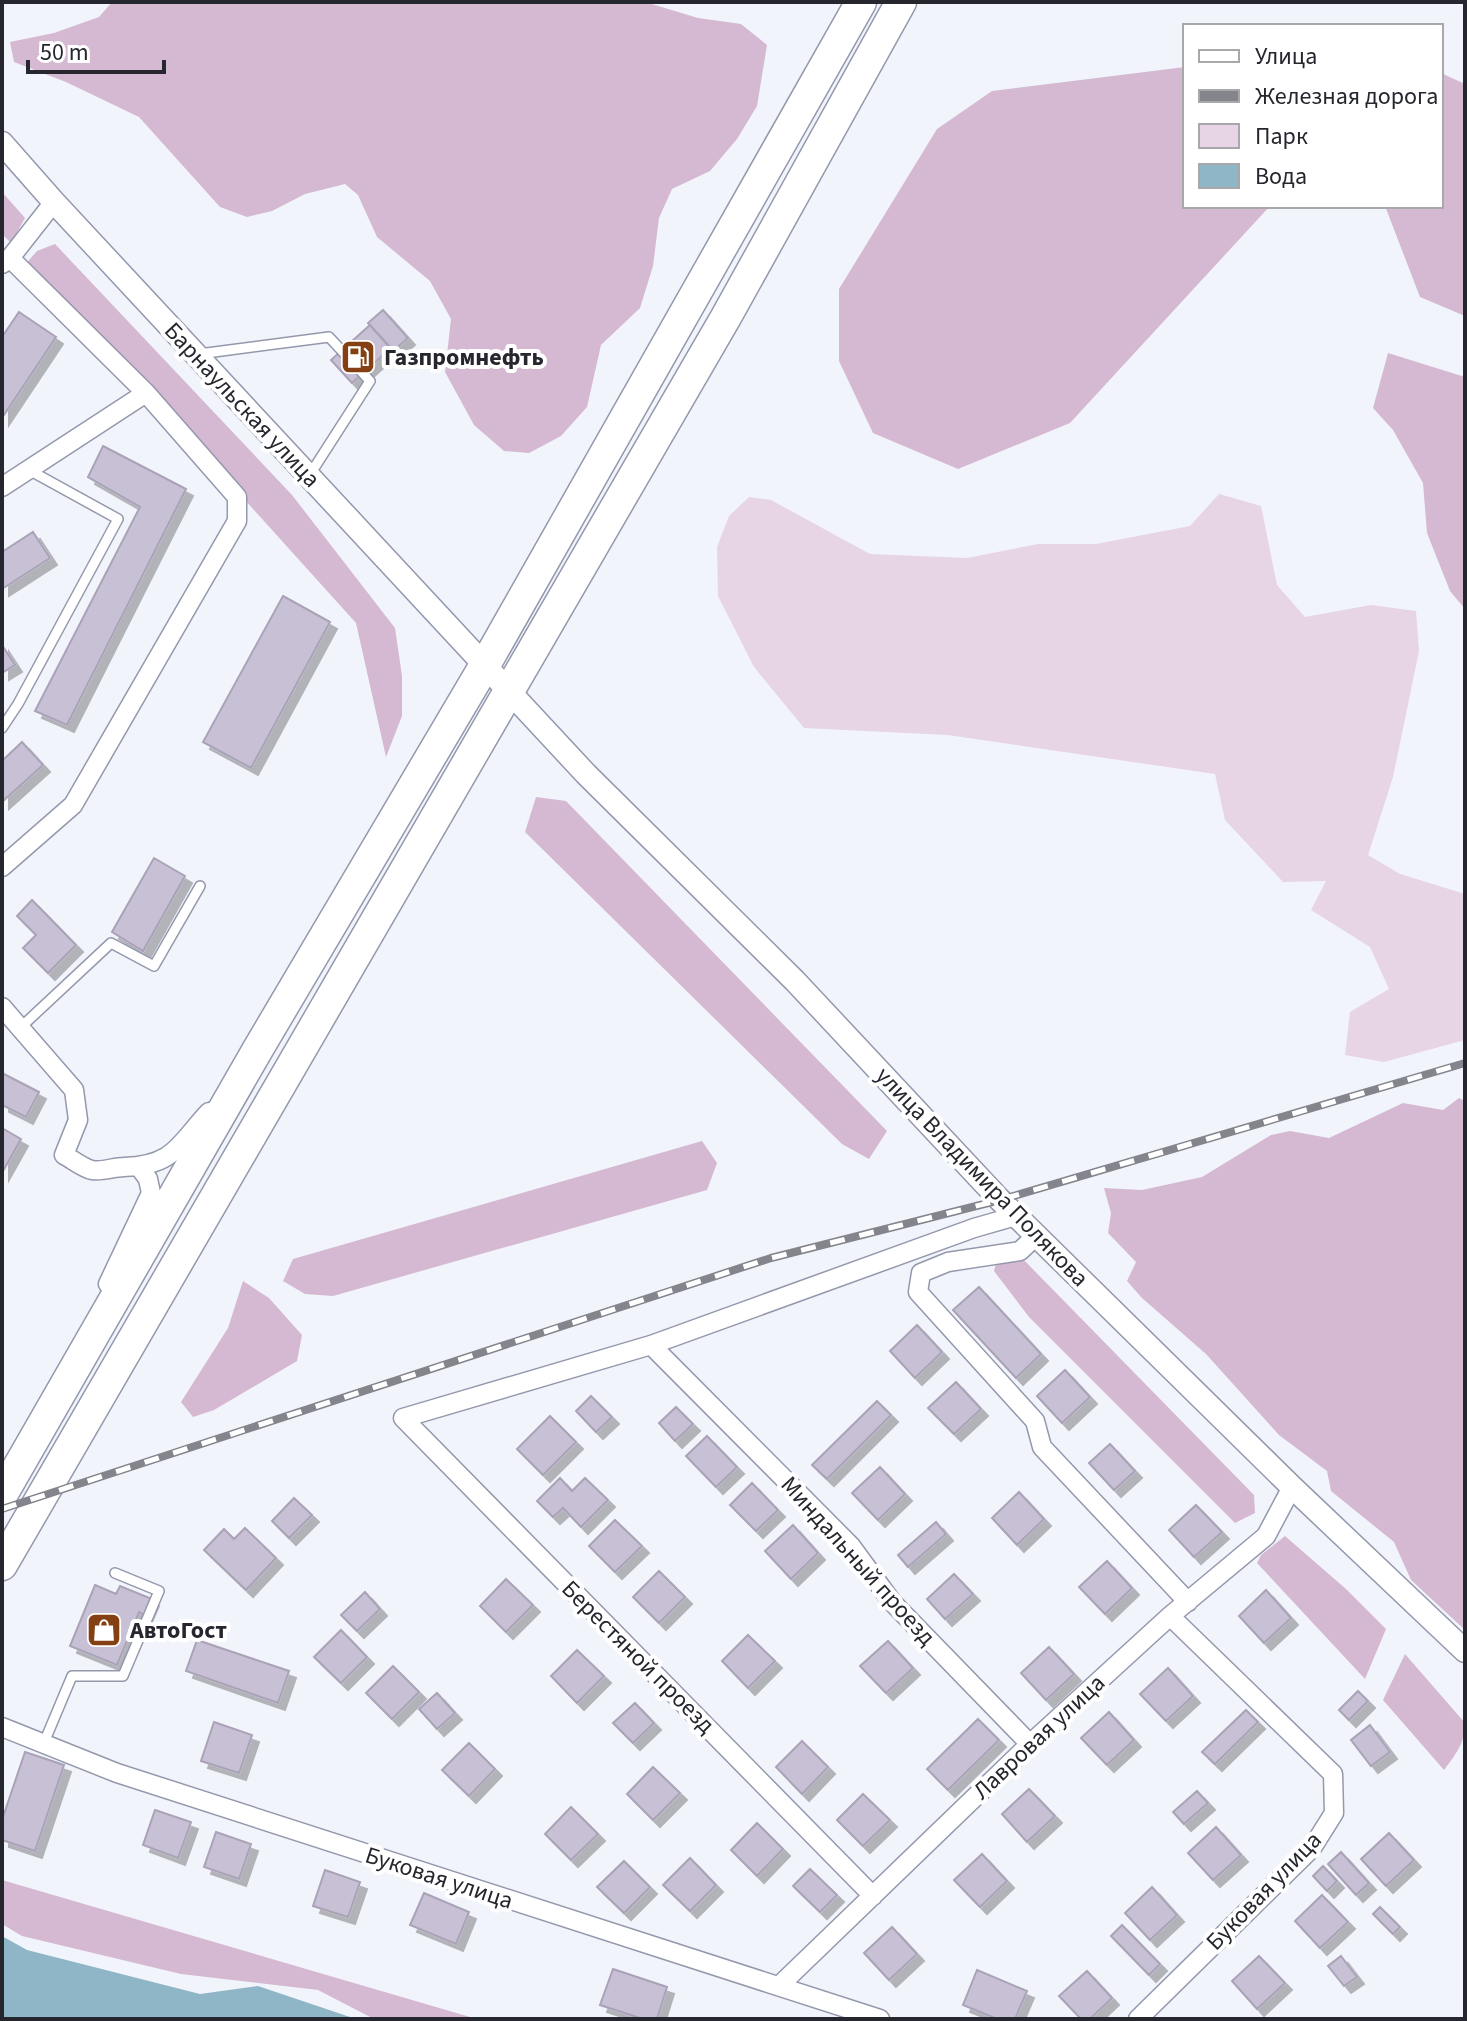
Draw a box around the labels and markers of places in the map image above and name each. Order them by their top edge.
fuel station icon: Газпромнефть [339,338,377,376]
place label: Газпромнефть [384,340,544,375]
shop icon: АвтоГост [85,1611,123,1649]
place label: АвтоГост [129,1613,227,1648]

